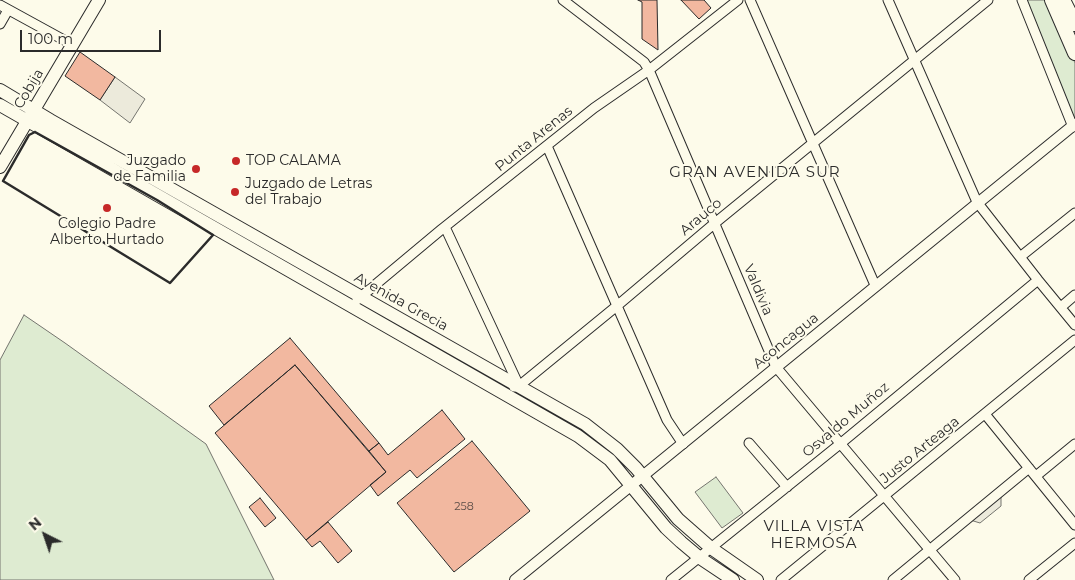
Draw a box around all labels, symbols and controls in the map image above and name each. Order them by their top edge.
scale bar [22,20,164,52]
text: 100 m [28,29,73,48]
street label: Cobija [11,66,47,112]
street label: Punta Arenas [492,103,576,175]
place label: Juzgado de Familia [113,153,186,186]
place label: TOP CALAMA [246,153,341,169]
marker: TOP CALAMA [230,155,242,167]
marker: Juzgado de Familia [190,163,202,175]
district label: GRAN AVENIDA SUR [667,164,843,182]
place label: Juzgado de Letras del Trabajo [245,176,372,208]
marker: Juzgado de Letras del Trabajo [229,186,241,198]
street label: Arauco [677,195,725,239]
marker: Colegio Padre Alberto Hurtado [101,202,113,214]
place label: Colegio Padre Alberto Hurtado [50,216,164,248]
street label: Valdivia [740,262,776,318]
street label: Avenida Grecia [351,269,451,335]
street label: Aconcagua [750,309,822,373]
street label: Osvaldo Muñoz [799,379,893,461]
street label: Justo Arteaga [877,413,963,487]
house number: 258 [454,500,474,514]
north arrow [20,510,70,560]
text: N [25,513,45,534]
district label: VILLA VISTA HERMOSA [762,518,866,553]

